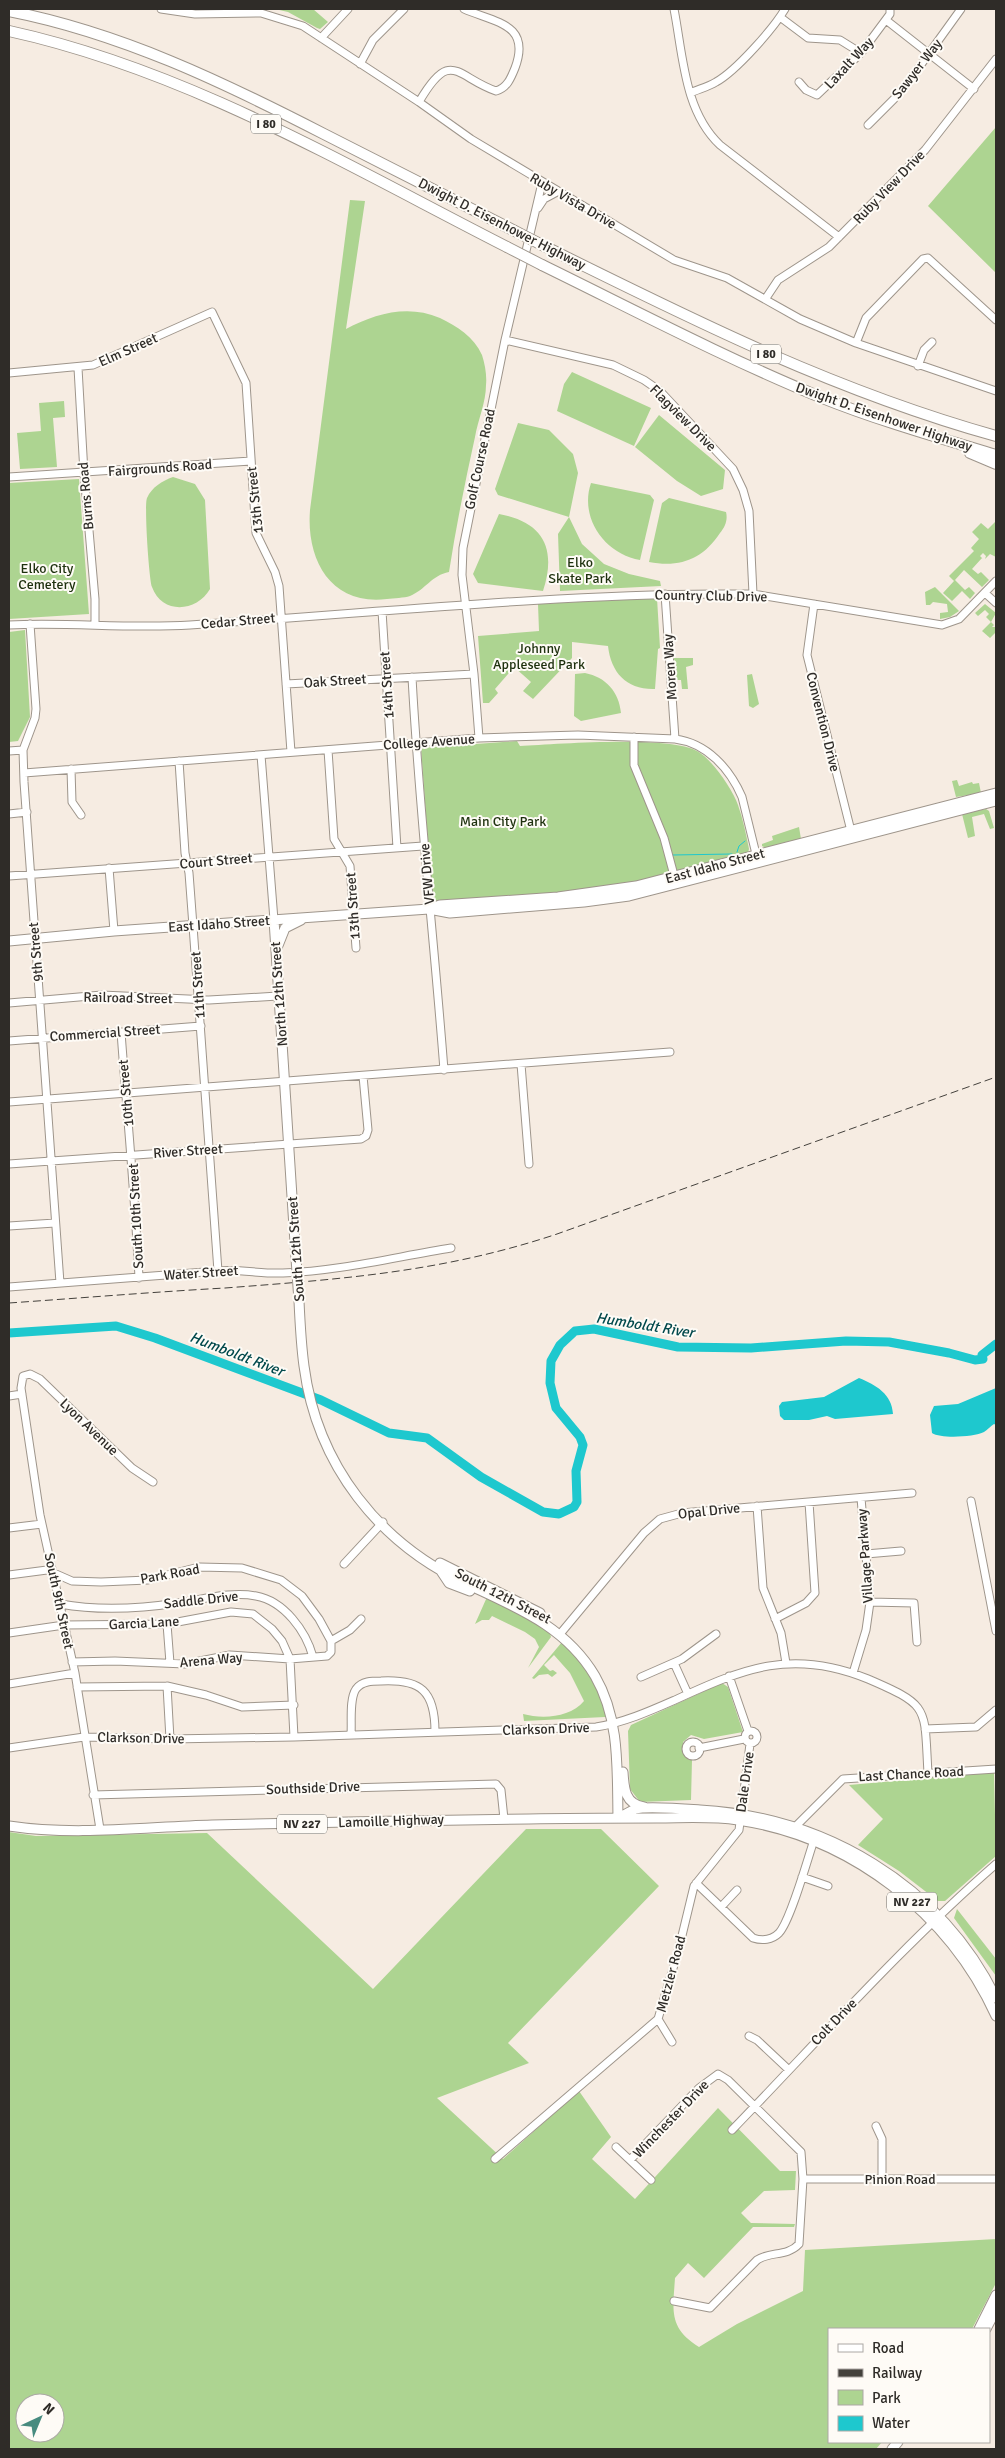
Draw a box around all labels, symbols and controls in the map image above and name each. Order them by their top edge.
street label: Laxalt Way [821,33,877,92]
street label: Sawyer Way [888,35,946,102]
road number: I 80 [251,115,281,134]
street label: Ruby View Drive [850,147,928,227]
street label: Ruby Vista Drive [527,169,619,233]
street label: Dwight D. Eisenhower Highway [415,174,589,274]
street label: Elm Street [96,329,160,371]
road number: I 80 [751,344,781,364]
street label: Dwight D. Eisenhower Highway [794,379,975,455]
street label: Flagview Drive [646,381,720,455]
street label: Golf Course Road [461,407,499,511]
street label: Fairgrounds Road [107,456,213,480]
street label: Burns Road [75,461,97,531]
street label: 13th Street [243,466,267,534]
park label: Elko Skate Park [548,554,612,587]
park label: Elko City Cemetery [18,560,76,593]
street label: Country Club Drive [654,587,768,605]
street label: Cedar Street [200,609,276,633]
street label: Moren Way [659,633,681,701]
park label: Johnny Appleseed Park [493,640,585,673]
street label: 14th Street [376,651,398,719]
street label: Oak Street [303,670,367,692]
street label: Convention Drive [802,670,844,774]
street label: College Avenue [383,730,475,754]
park label: Main City Park [460,813,546,830]
street label: VFW Drive [416,843,438,905]
street label: East Idaho Street [663,845,767,887]
street label: Court Street [179,849,253,873]
street label: 13th Street [342,872,364,940]
street label: East Idaho Street [167,912,271,936]
street label: 9th Street [25,921,47,982]
street label: North 12th Street [267,941,291,1047]
street label: 11th Street [187,951,209,1019]
street label: Railroad Street [83,989,173,1007]
street label: Commercial Street [49,1021,161,1045]
street label: 10th Street [115,1059,137,1127]
street label: River Street [153,1140,224,1162]
street label: South 10th Street [125,1163,147,1269]
street label: South 12th Street [284,1196,308,1302]
street label: Water Street [163,1262,239,1284]
water label: Humboldt River [595,1308,698,1342]
water label: Humboldt River [187,1328,289,1381]
street label: Lyon Avenue [56,1395,122,1459]
street label: Opal Drive [677,1499,741,1523]
street label: Village Parkway [853,1508,877,1604]
street label: South 9th Street [41,1551,78,1651]
street label: Park Road [139,1560,201,1588]
street label: South 12th Street [452,1564,554,1628]
street label: Saddle Drive [163,1588,239,1612]
street label: Garcia Lane [108,1613,180,1633]
street label: Arena Way [179,1649,244,1671]
street label: Clarkson Drive [502,1719,590,1739]
street label: Clarkson Drive [97,1729,185,1747]
street label: Dale Drive [732,1750,758,1814]
street label: Last Chance Road [858,1763,964,1785]
street label: Southside Drive [266,1778,360,1798]
street label: Lamoille Highway [338,1811,445,1831]
road number: NV 227 [277,1815,327,1834]
road number: NV 227 [887,1892,937,1911]
street label: Metzler Road [653,1934,689,2014]
street label: Colt Drive [807,1995,861,2049]
street label: Winchester Drive [629,2076,713,2162]
street label: Pinion Road [864,2171,936,2188]
legend [828,2328,990,2443]
text: Road [872,2339,904,2357]
text: Railway [872,2364,922,2382]
text: Park [872,2389,901,2407]
north arrow [15,2393,65,2443]
text: N [39,2400,58,2419]
text: Water [872,2414,910,2432]

